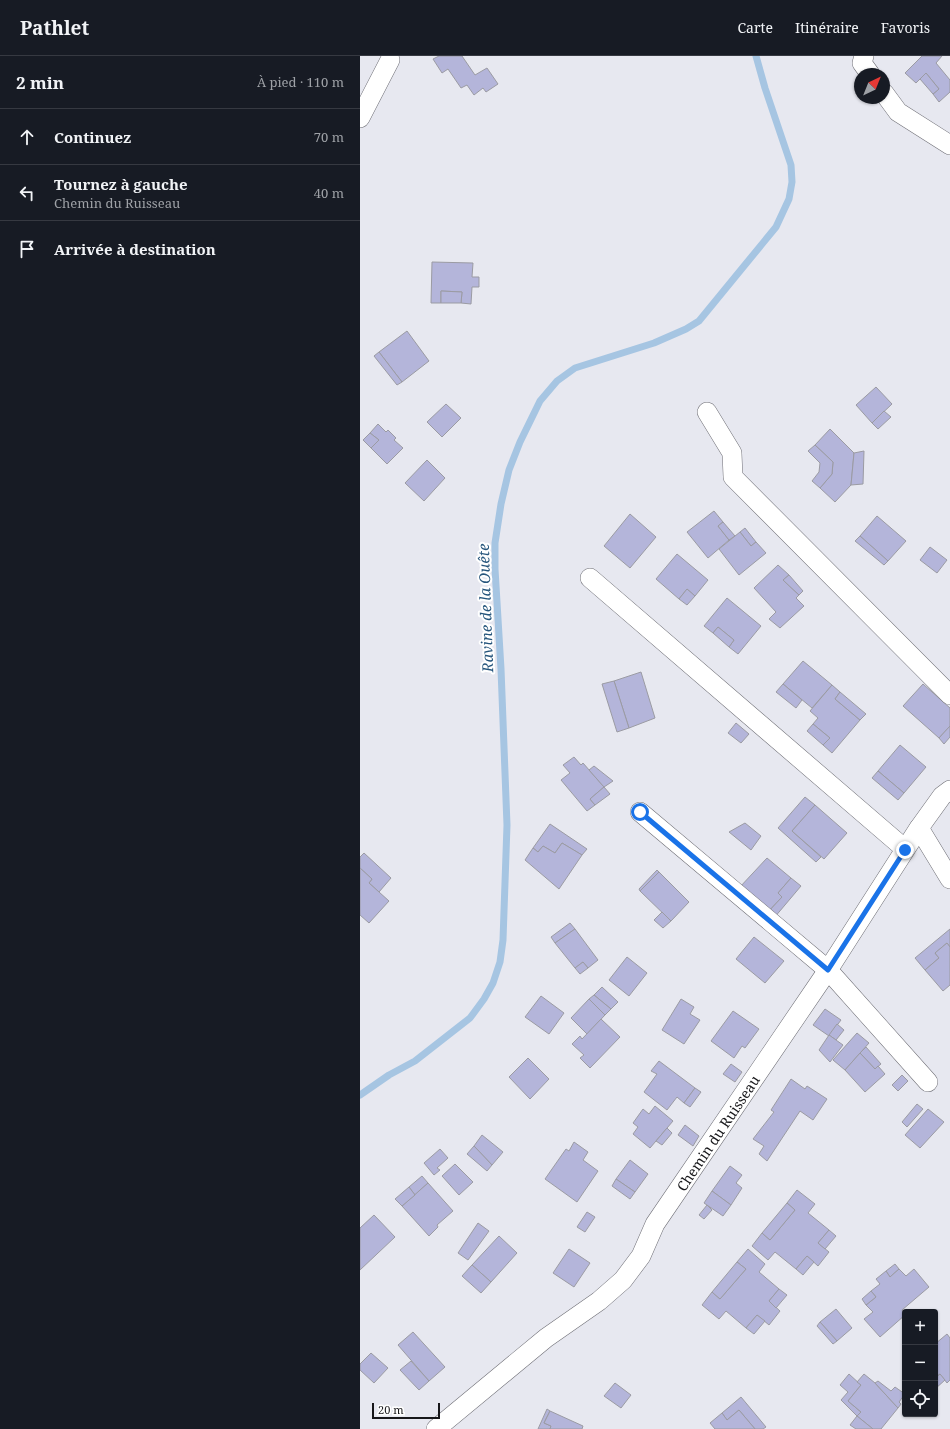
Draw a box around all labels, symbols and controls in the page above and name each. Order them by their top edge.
text: Pathlet [20,15,89,41]
text: Carte [738,18,773,37]
text: Itinéraire [795,18,859,37]
text: Favoris [881,18,930,37]
north arrow [854,68,890,104]
text: 2 min [16,71,64,94]
text: À pied · 110 m [257,73,344,91]
icon: ahead [16,126,38,148]
text: Continuez [54,127,131,147]
text: 70 m [314,128,344,146]
text: Tournez à gauche [54,174,188,194]
icon: left [16,182,38,204]
text: 40 m [314,184,344,202]
text: Chemin du Ruisseau [54,194,180,212]
icon: arrive [16,238,38,260]
text: Arrivée à destination [54,239,216,259]
water label: Ravine de la Ouête [473,543,497,674]
route start [631,803,649,821]
route end [896,841,914,859]
street label: Chemin du Ruisseau [672,1071,764,1195]
map controls [902,1309,938,1417]
button: + [902,1309,938,1345]
button: − [902,1345,938,1381]
button: locate [902,1381,938,1417]
scale bar [372,1401,440,1420]
text: 20 m [378,1402,404,1417]

